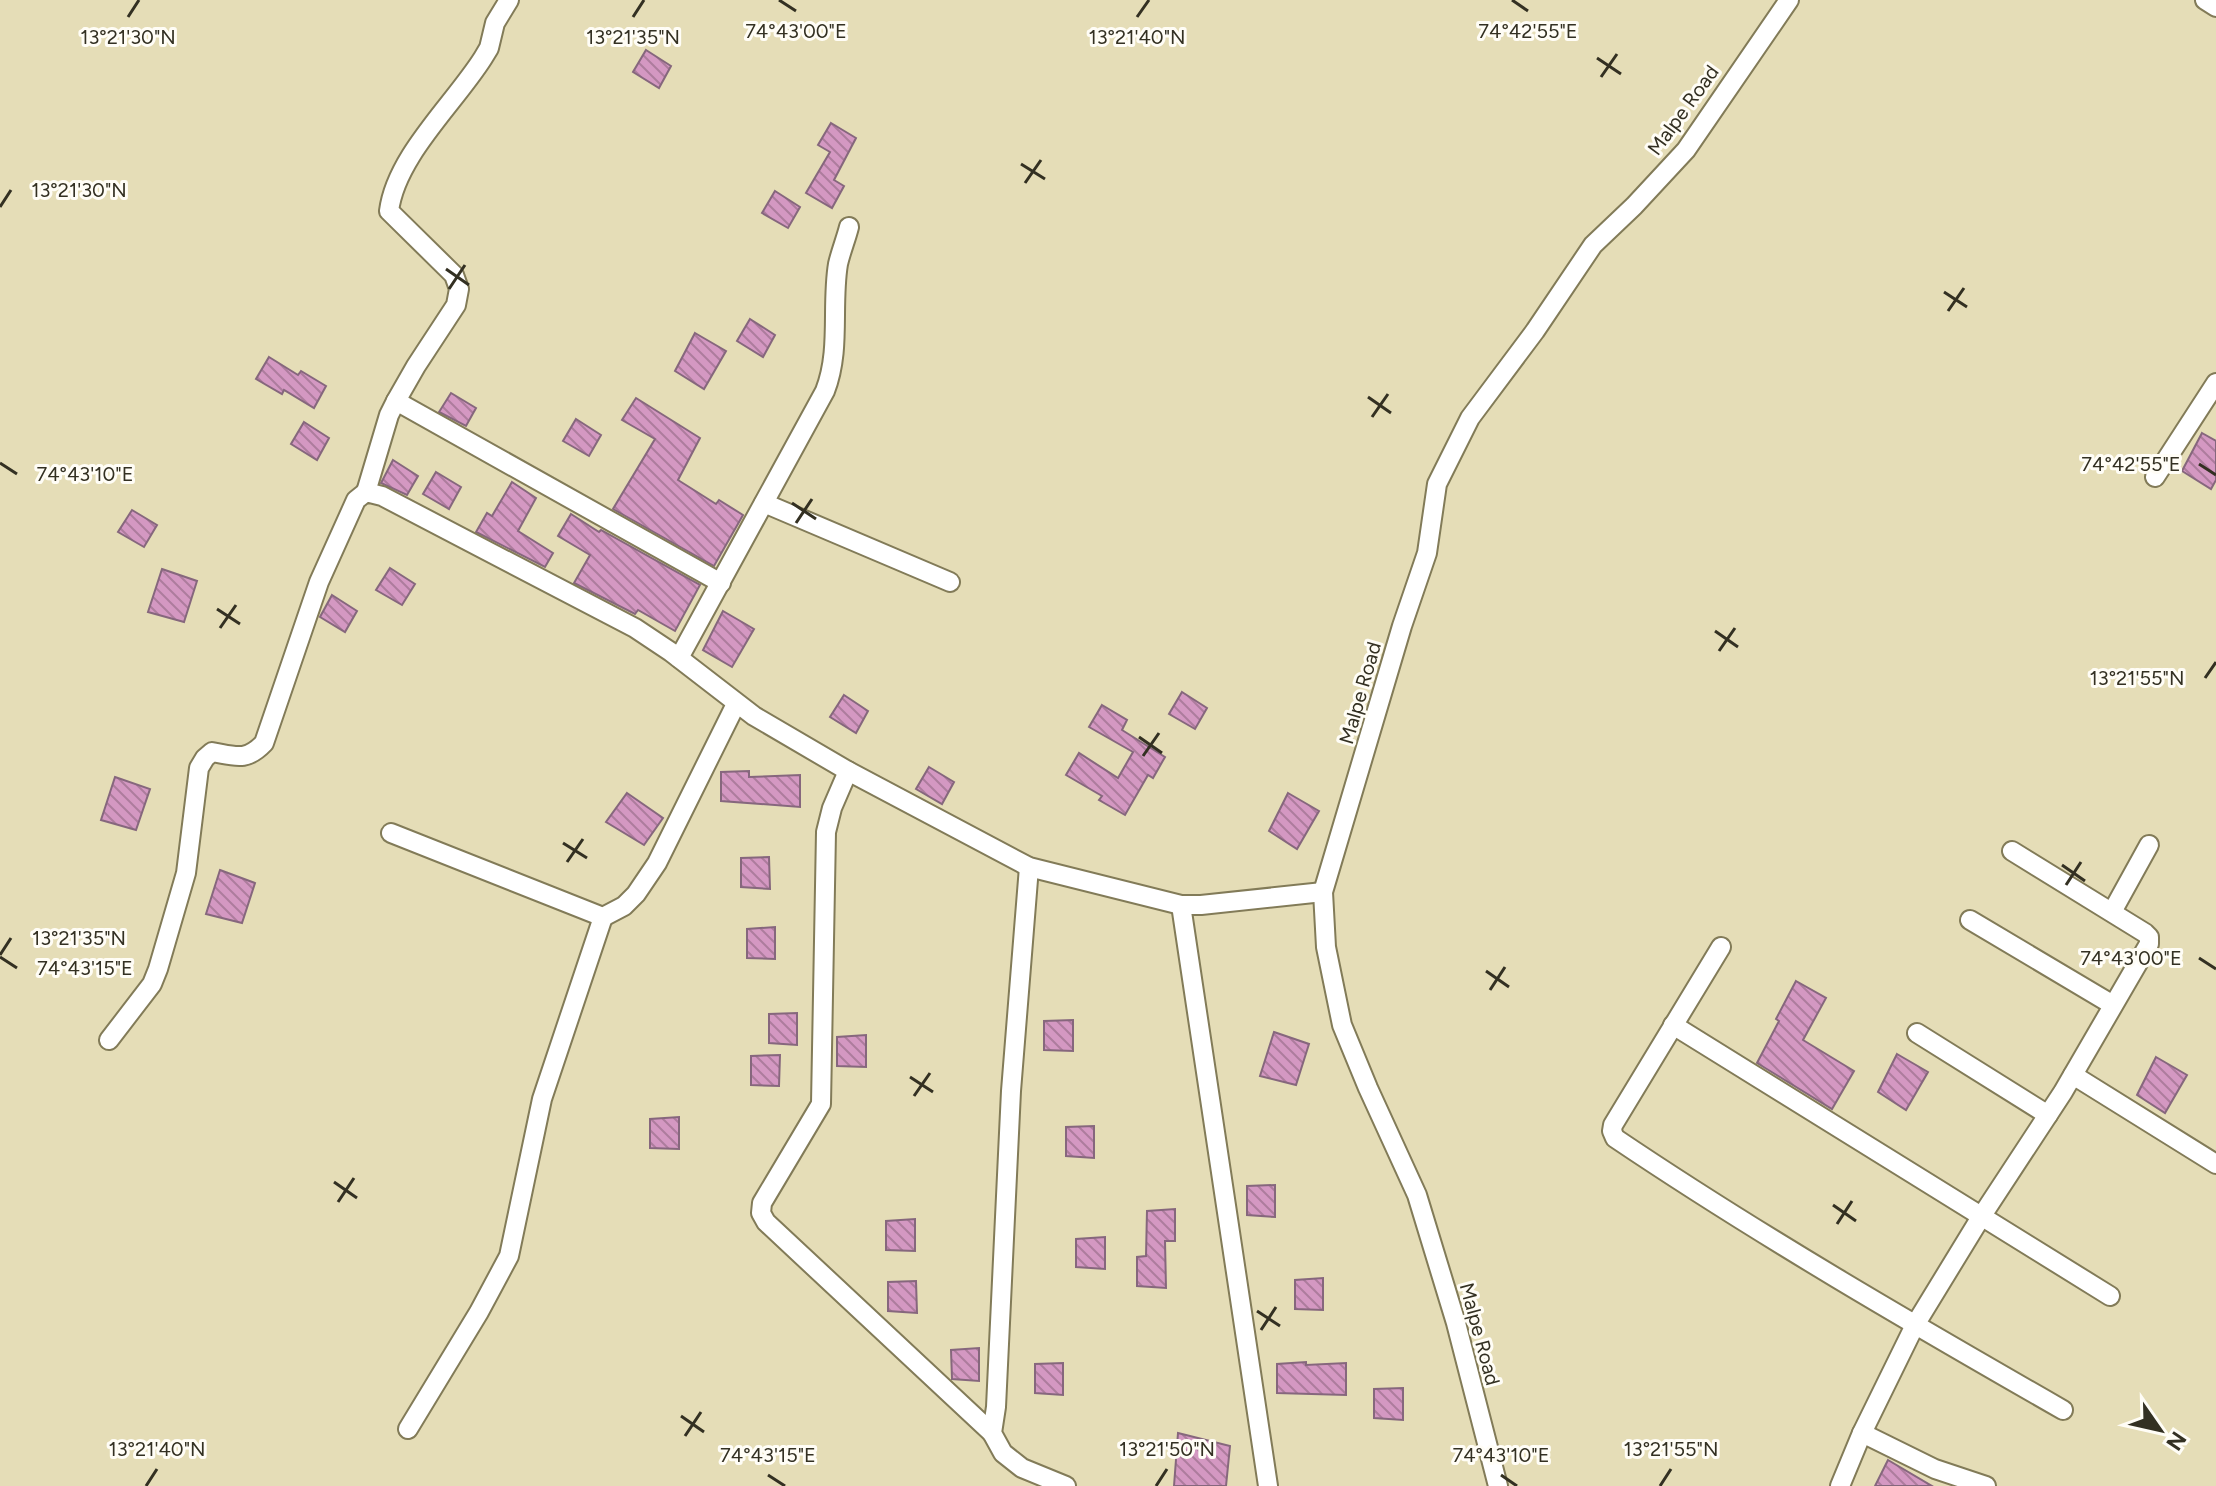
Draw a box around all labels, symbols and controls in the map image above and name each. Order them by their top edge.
text: 74°43'00"E [745,19,847,43]
text: 74°42'55"E [1478,19,1578,43]
text: 13°21'30"N [80,25,176,49]
text: 13°21'35"N [586,25,680,49]
text: 13°21'40"N [1088,25,1186,49]
street label: Malpe Road [1642,60,1724,160]
text: 13°21'30"N [31,178,127,202]
text: 74°42'55"E [2081,452,2181,476]
text: 74°43'10"E [36,462,134,486]
street label: Malpe Road [1334,639,1386,747]
text: 13°21'55"N [2090,666,2184,690]
text: 13°21'35"N [32,926,126,950]
text: 74°43'00"E [2080,946,2182,970]
text: 74°43'15"E [37,956,133,980]
street label: Malpe Road [1455,1280,1505,1388]
north arrow [2120,1390,2200,1470]
text: N [2160,1426,2192,1456]
text: 13°21'40"N [108,1437,206,1461]
text: 13°21'50"N [1119,1437,1215,1461]
text: 13°21'55"N [1624,1437,1718,1461]
text: 74°43'15"E [720,1443,816,1467]
text: 74°43'10"E [1452,1443,1550,1467]

